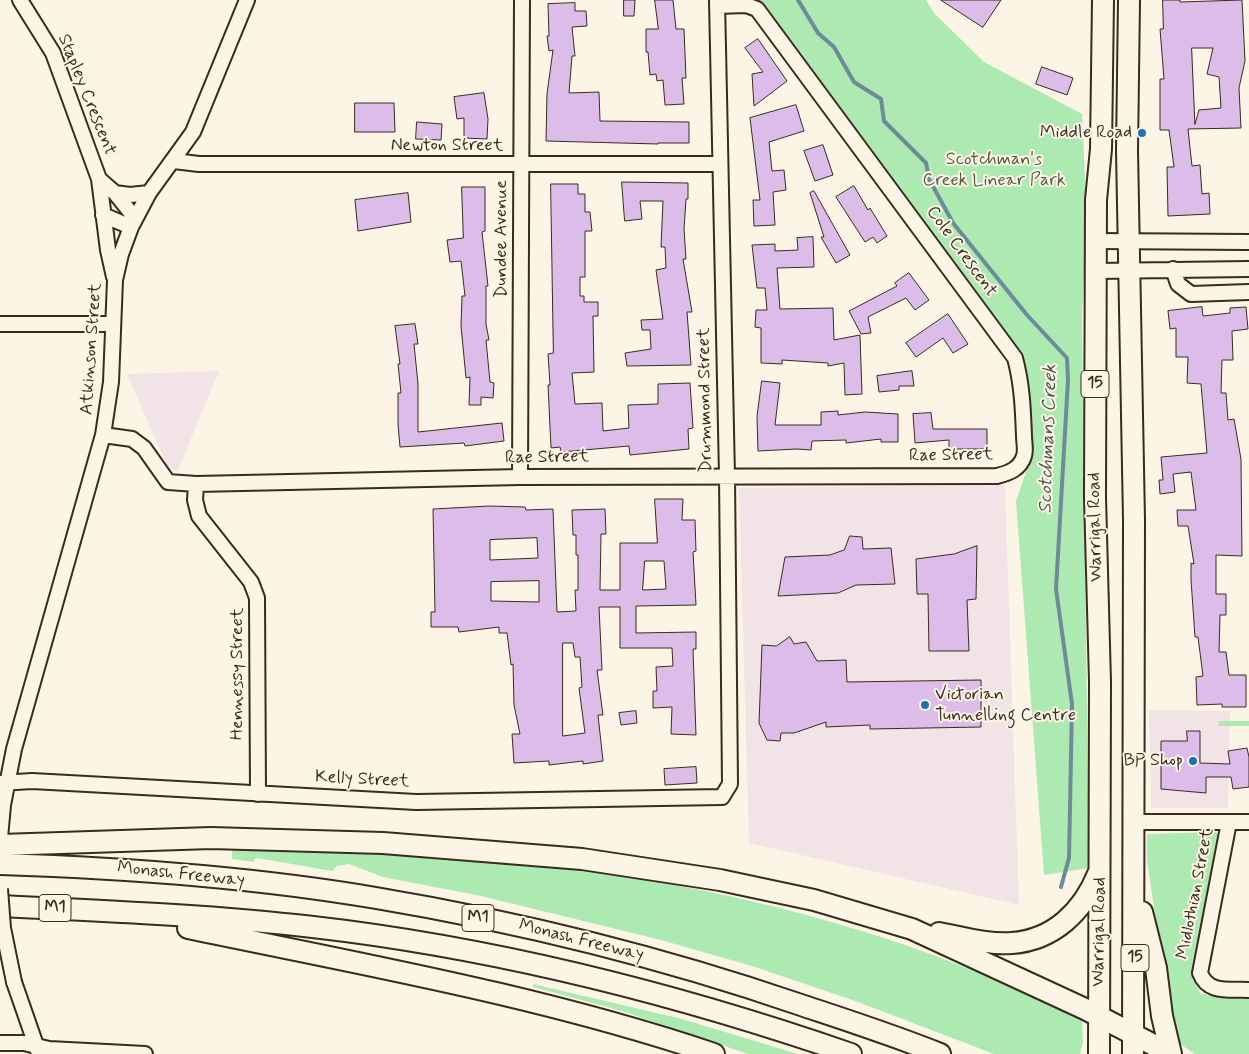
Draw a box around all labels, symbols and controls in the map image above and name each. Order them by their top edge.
street label: Stapley Crescent [52,31,120,159]
place label: Middle Road [1040,122,1132,144]
marker: Middle Road [1136,127,1148,139]
street label: Newton Street [391,135,503,157]
park label: Scotchman's Creek Linear Park [922,149,1066,192]
street label: Dundee Avenue [491,180,513,298]
street label: Cole Crescent [921,202,1001,302]
street label: Atkinson Street [77,282,107,416]
street label: Drummond Street [694,327,718,473]
water label: Scotchmans Creek [1035,364,1063,514]
road number: 15 [1081,370,1109,398]
street label: Rae Street [909,444,993,468]
street label: Rae Street [505,446,589,470]
street label: Warrigal Road [1084,472,1108,582]
street label: Hennessy Street [227,608,249,740]
place label: Victorian Tunnelling Centre [935,684,1076,726]
marker: Victorian Tunnelling Centre [919,699,931,711]
place label: BP Shop [1123,750,1183,772]
marker: BP Shop [1187,755,1199,767]
street label: Kelly Street [314,767,410,793]
street label: Midlothian Street [1173,827,1219,961]
street label: Monash Freeway [116,858,246,892]
street label: Warrigal Road [1088,877,1112,987]
road number: M1 [39,894,71,921]
road number: M1 [462,904,494,931]
street label: Monash Freeway [516,915,646,967]
road number: 15 [1121,944,1149,971]

